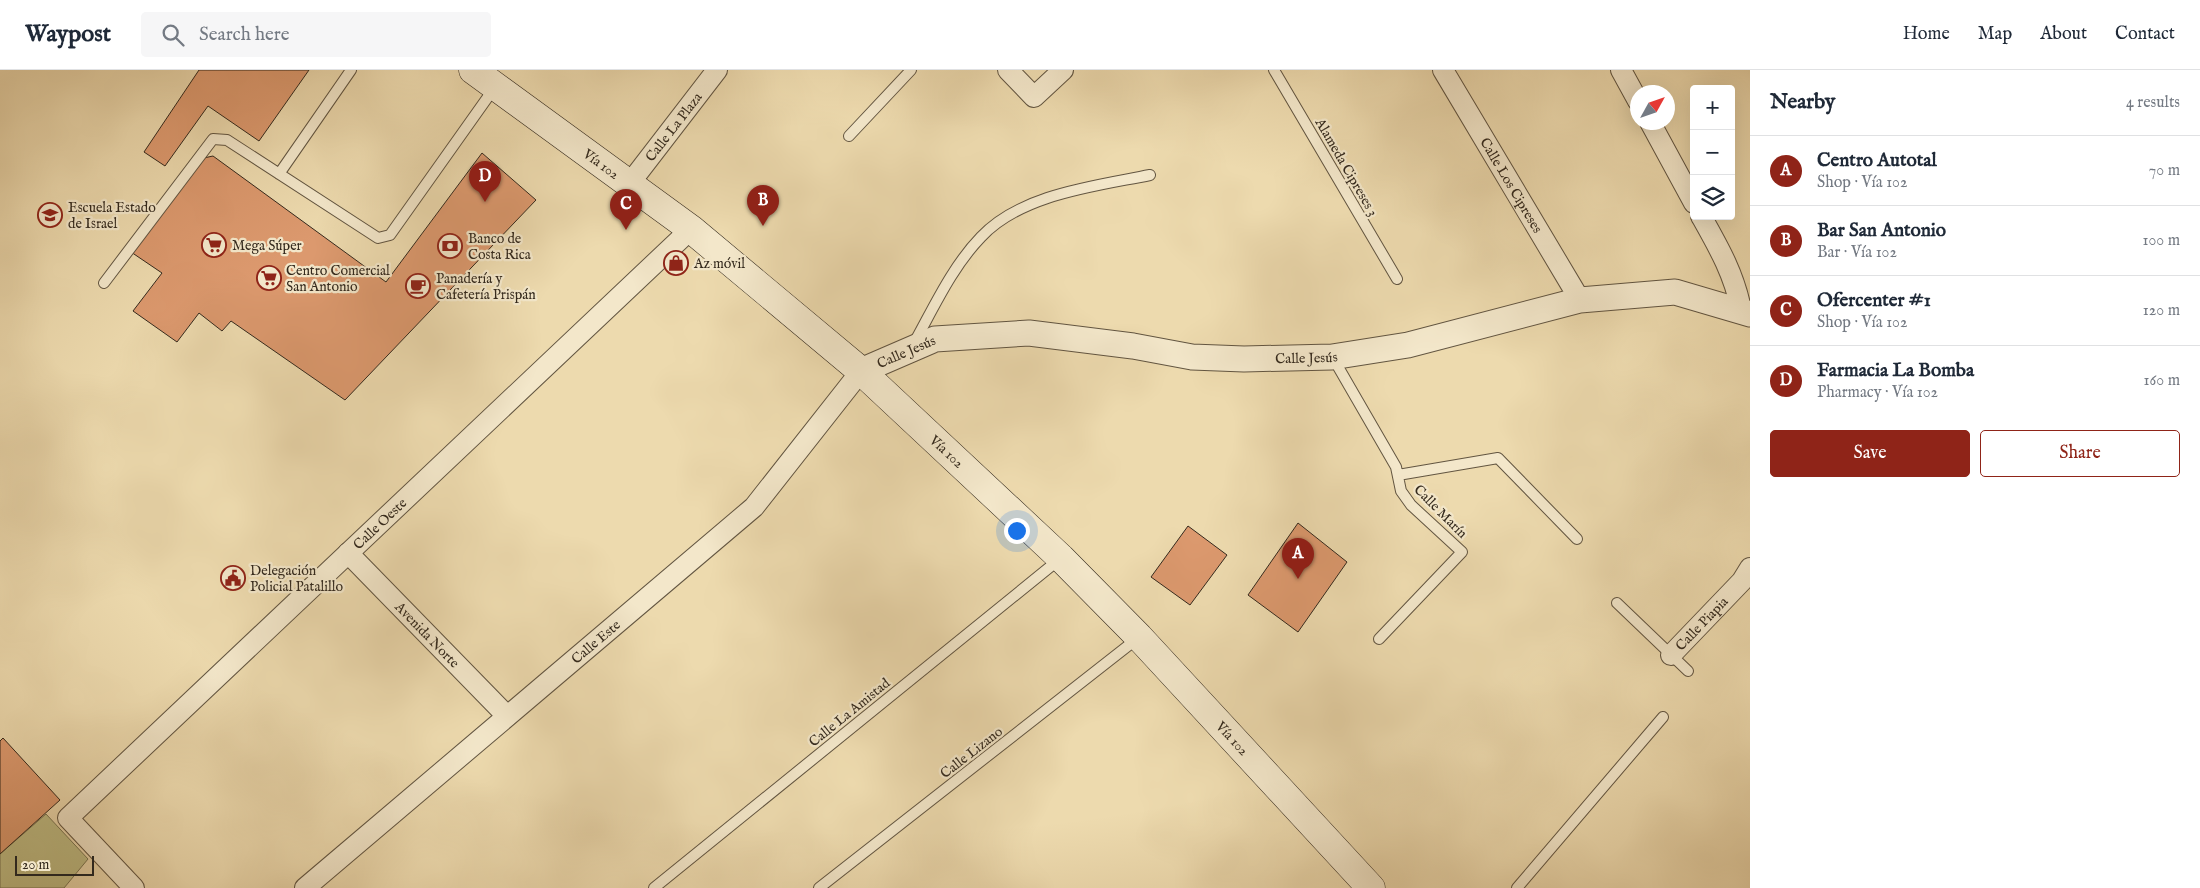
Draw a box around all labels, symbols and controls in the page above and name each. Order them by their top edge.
search box [141,12,491,57]
text: Waypost [25,19,111,50]
icon: search [159,21,187,49]
text: Search here [199,23,290,47]
text: Home [1903,23,1950,46]
text: Map [1978,23,2012,46]
text: About [2040,23,2087,46]
text: Contact [2115,23,2175,46]
north arrow [1630,85,1675,130]
map controls [1690,85,1735,220]
button: + [1690,85,1735,130]
street label: Calle La Plaza [642,88,707,166]
text: Nearby [1770,89,1835,116]
text: 4 results [2126,93,2180,113]
street label: Alameda Cipreses 3 [1310,114,1382,220]
button: − [1690,130,1735,175]
street label: Calle Los Cipreses [1475,135,1546,237]
street label: Vía 102 [578,145,623,184]
text: Centro Autotal [1817,149,1937,173]
pin: D [469,161,501,202]
text: A [1781,161,1791,181]
text: 70 m [2149,161,2180,181]
text: Shop · Vía 102 [1817,173,1907,193]
button: layers [1690,175,1735,220]
pin: B [747,185,779,226]
pin: C [610,189,642,230]
place label: Escuela Estado de Israel [68,199,156,233]
school or university icon: Escuela Estado de Israel [37,202,63,228]
text: Bar San Antonio [1817,219,1946,243]
place label: Banco de Costa Rica [468,230,532,264]
text: B [1781,231,1791,251]
text: 100 m [2143,231,2180,251]
supermarket icon: Mega Súper [201,232,227,258]
bank icon: Banco de Costa Rica [437,233,463,259]
place label: Mega Súper [232,237,302,255]
text: Bar · Vía 102 [1817,243,1897,263]
shop icon: Az móvil [663,250,689,276]
place label: Az móvil [693,255,745,273]
place label: Centro Comercial San Antonio [286,262,390,296]
supermarket icon: Centro Comercial San Antonio [256,265,282,291]
place label: Panadería y Cafetería Prispán [436,270,536,304]
cafe icon: Panadería y Cafetería Prispán [405,273,431,299]
text: Ofercenter #1 [1817,289,1931,313]
text: C [1780,301,1792,321]
text: 120 m [2143,301,2180,321]
text: Shop · Vía 102 [1817,313,1907,333]
street label: Calle Jesús [874,332,939,373]
street label: Calle Jesús [1275,348,1339,368]
text: Farmacia La Bomba [1817,359,1974,383]
text: D [1780,371,1792,391]
text: 160 m [2144,371,2180,391]
text: Pharmacy · Vía 102 [1817,383,1938,403]
button: Save [1770,430,1970,477]
button: Share [1980,430,2180,477]
street label: Vía 102 [925,431,967,473]
street label: Calle Marín [1410,481,1471,543]
street label: Calle Oeste [350,494,411,554]
your location [1004,518,1030,544]
pin: A [1282,538,1314,579]
place label: Delegación Policial Patalillo [250,562,344,596]
public building icon: Delegación Policial Patalillo [220,565,246,591]
street label: Calle Piapia [1672,592,1733,655]
street label: Avenida Norte [390,598,463,672]
street label: Calle Este [568,616,625,668]
street label: Calle La Amistad [805,674,894,751]
street label: Vía 102 [1211,717,1252,760]
street label: Calle Lizano [937,723,1007,783]
scale bar [15,853,94,876]
text: 20 m [22,856,49,874]

